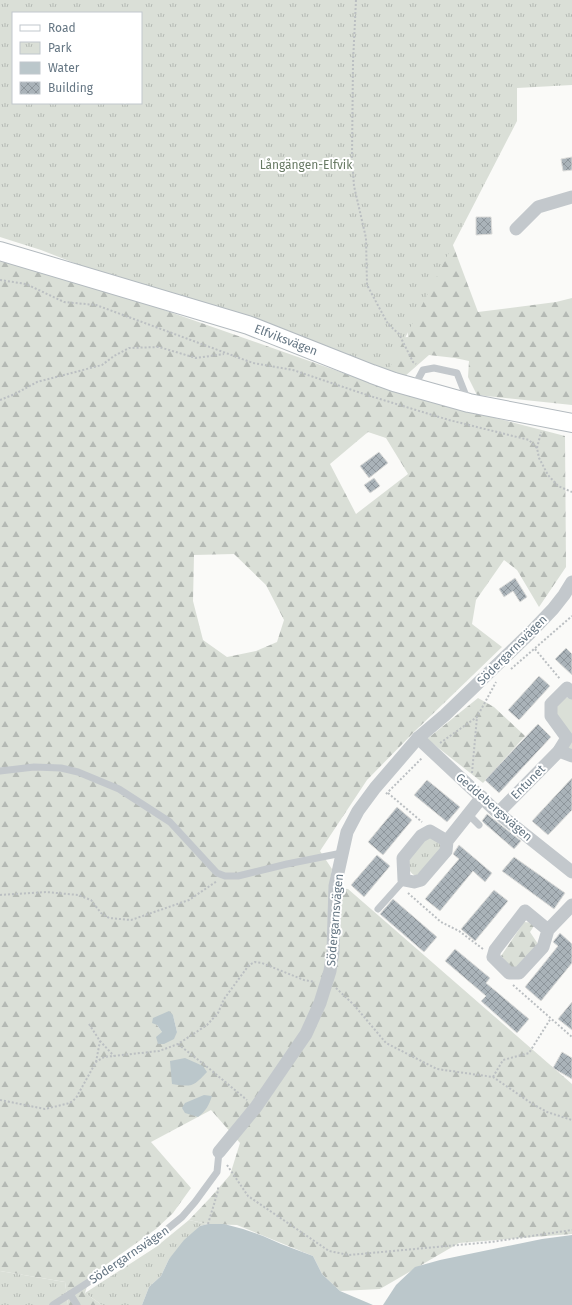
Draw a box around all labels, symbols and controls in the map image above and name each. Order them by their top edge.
legend [12,12,142,104]
text: Road [48,21,76,35]
text: Park [48,41,72,55]
text: Water [48,61,80,75]
text: Building [48,81,94,95]
park label: Långängen-Elfvik [260,158,353,172]
street label: Elfviksvägen [253,322,319,358]
street label: Södergarnsvägen [474,612,550,688]
street label: Entunet [508,762,548,802]
street label: Geddebergsvägen [453,770,535,844]
street label: Södergarnsvägen [324,873,346,967]
street label: Södergarnsvägen [87,1223,171,1287]

